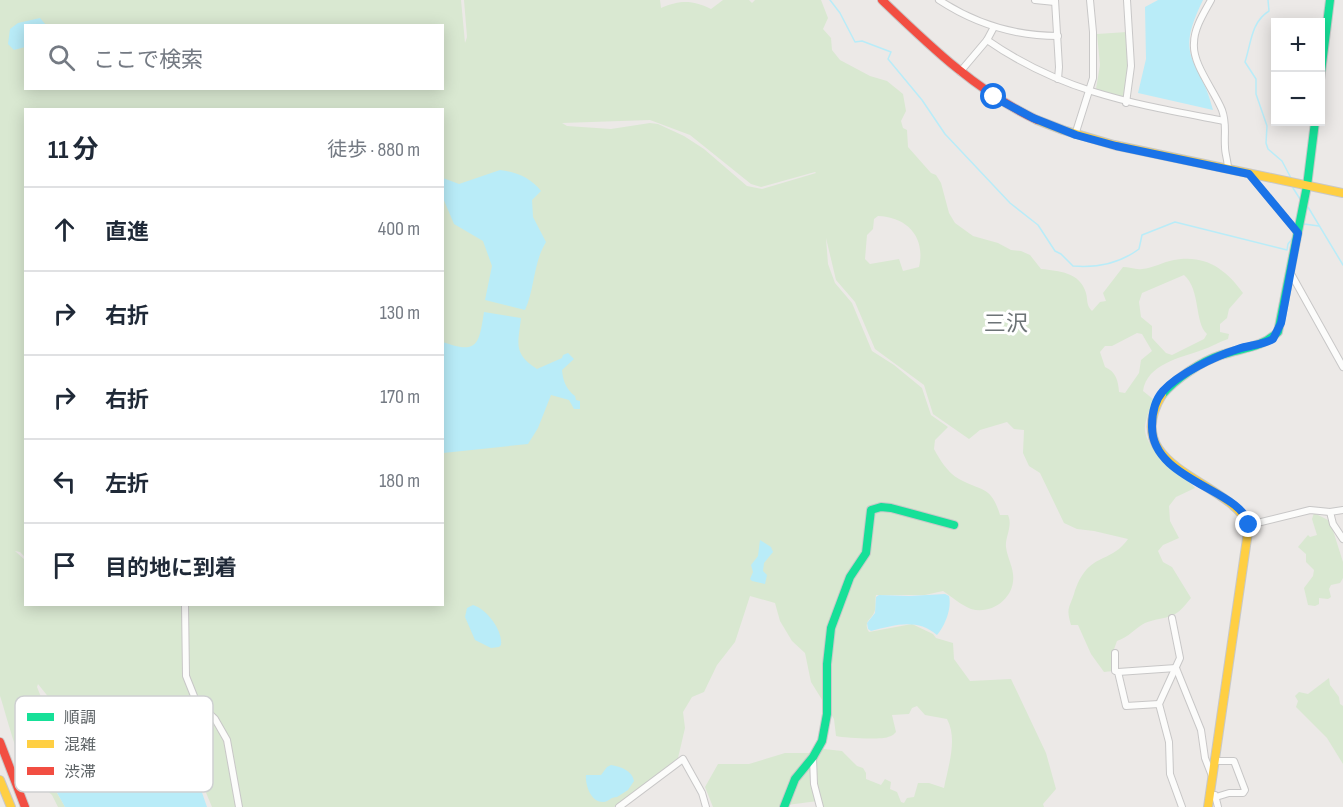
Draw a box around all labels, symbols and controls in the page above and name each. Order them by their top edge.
map controls [1271,18,1325,126]
button: + [1271,18,1325,72]
search box [24,24,444,90]
icon: search [45,41,78,74]
text: ここで検索 [93,47,203,74]
button: − [1271,72,1325,126]
route start [980,83,1006,109]
text: 11 分 [48,135,98,166]
text: 徒歩 · 880 m [327,138,420,162]
icon: ahead [48,213,81,246]
text: 400 m [378,217,420,241]
text: 直進 [105,219,149,246]
icon: right [48,297,81,330]
text: 130 m [380,301,420,325]
text: 右折 [105,303,149,330]
district label: 三沢 [984,311,1028,338]
icon: right [48,381,81,414]
text: 170 m [380,385,420,409]
text: 右折 [105,387,149,414]
icon: left [48,465,81,498]
text: 180 m [379,469,420,493]
text: 左折 [105,471,149,498]
route end [1235,511,1261,537]
icon: arrive [48,549,81,582]
text: 目的地に到着 [105,555,237,582]
legend [15,696,213,792]
text: 順調 [64,709,96,728]
text: 混雑 [64,736,96,755]
text: 渋滞 [64,763,96,782]

